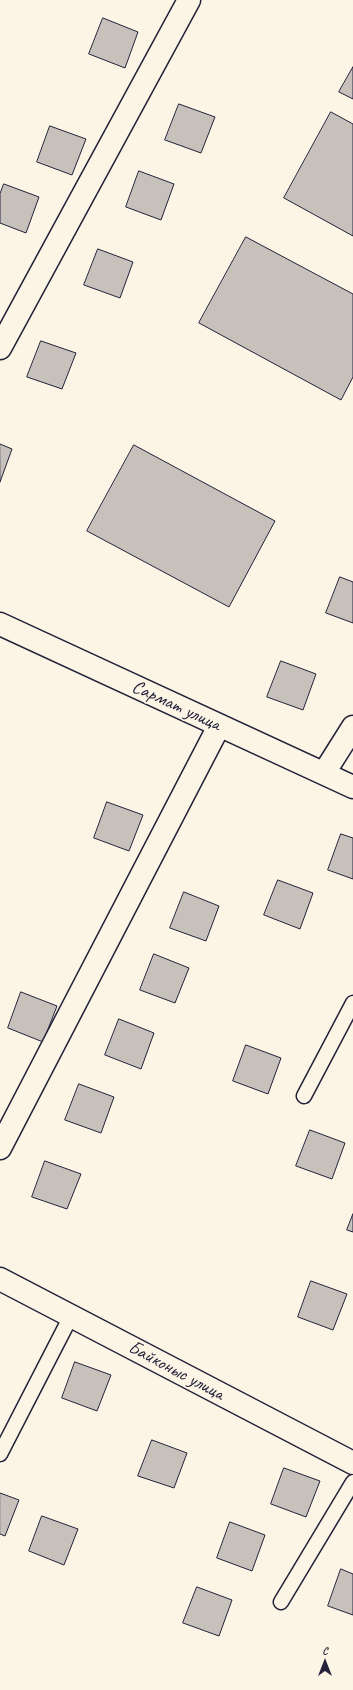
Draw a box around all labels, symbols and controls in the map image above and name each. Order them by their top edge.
street label: Сармат улица [128,676,224,736]
street label: Байконыс улица [124,1336,228,1406]
north arrow [305,1642,345,1682]
text: С [322,1643,328,1657]

